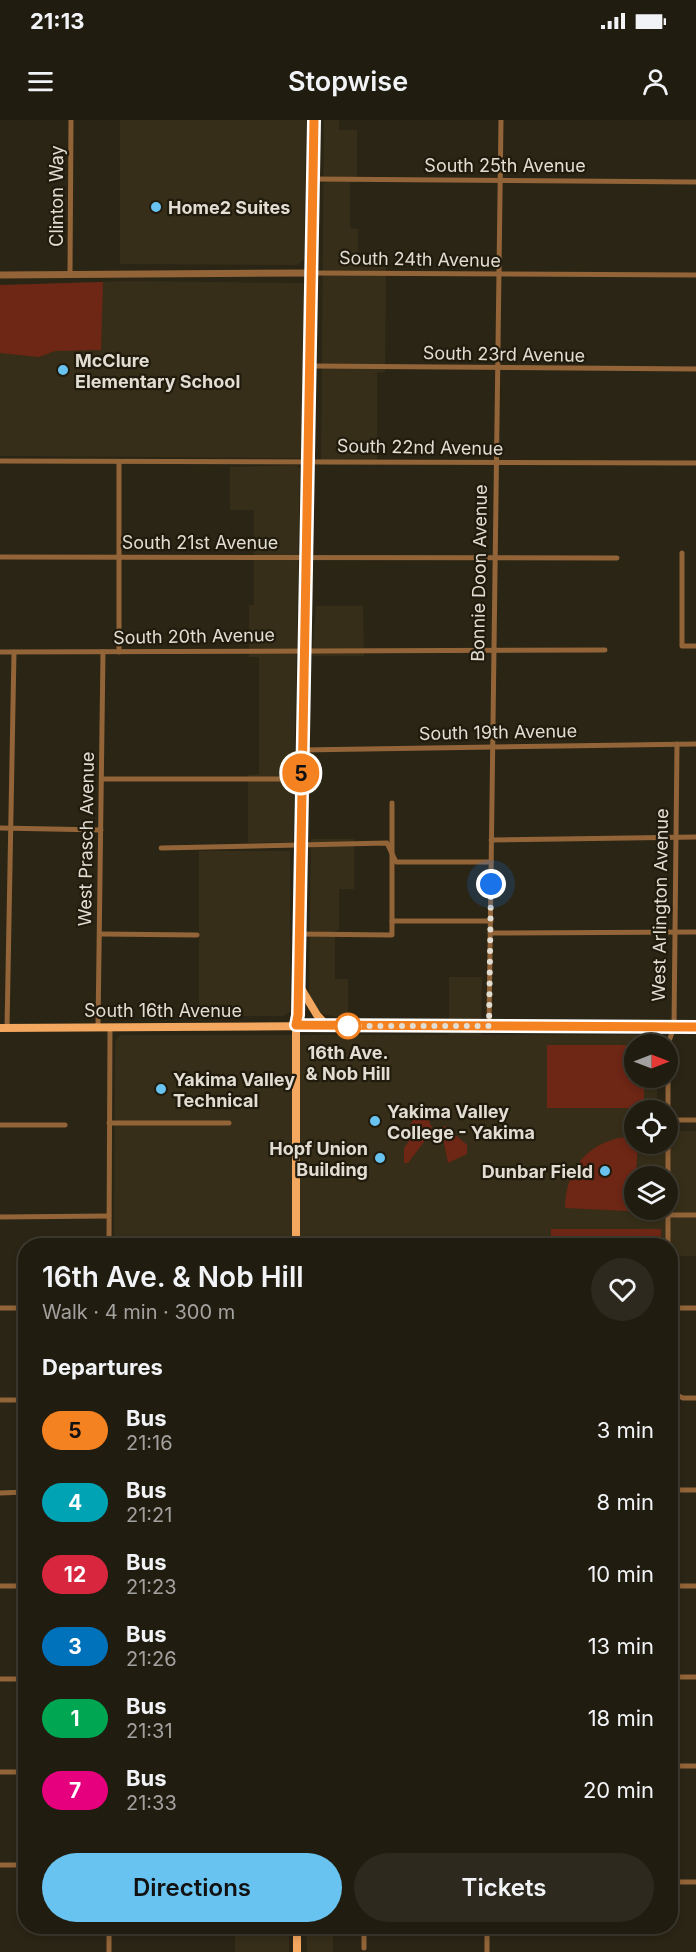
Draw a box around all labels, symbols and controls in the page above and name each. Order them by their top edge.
text: 21:13 [30,8,84,34]
icon: menu [24,65,57,98]
text: Stopwise [288,65,408,98]
icon: person [639,65,672,98]
street label: Clinton Way [46,145,67,247]
street label: South 25th Avenue [424,155,586,176]
place label: Home2 Suites [168,197,290,218]
marker: Home2 Suites [149,200,163,214]
street label: South 24th Avenue [339,247,501,271]
street label: South 23rd Avenue [423,342,585,366]
place label: McClure Elementary School [75,350,240,392]
marker: McClure Elementary School [56,363,70,377]
street label: South 22nd Avenue [337,435,503,459]
street label: Bonnie Doon Avenue [467,484,491,662]
street label: South 21st Avenue [122,532,278,553]
street label: South 20th Avenue [113,624,275,648]
street label: South 19th Avenue [419,720,577,744]
street label: West Prasch Avenue [74,751,98,927]
line badge: 5 [282,754,320,792]
text: 5 [294,761,308,786]
street label: West Arlington Avenue [648,808,672,1002]
your location [476,869,506,899]
street label: South 16th Avenue [84,1000,242,1021]
marker: 16th Ave. & Nob Hill [335,1013,361,1039]
north arrow [624,1034,678,1088]
map controls [624,1034,678,1220]
place label: 16th Ave. & Nob Hill [306,1042,390,1084]
place label: Yakima Valley Technical [173,1069,295,1111]
marker: Yakima Valley Technical [154,1082,168,1096]
button: locate [624,1100,678,1154]
place label: Yakima Valley College - Yakima [387,1101,535,1143]
marker: Yakima Valley College - Yakima [368,1114,382,1128]
place label: Hopf Union Building [269,1138,368,1180]
marker: Hopf Union Building [373,1151,387,1165]
place label: Dunbar Field [482,1161,593,1182]
marker: Dunbar Field [598,1164,612,1178]
button: layers [624,1166,678,1220]
button: heart [591,1258,654,1321]
text: 16th Ave. & Nob Hill [42,1260,304,1294]
text: Walk · 4 min · 300 m [42,1300,235,1324]
text: Departures [42,1354,163,1380]
text: Bus [126,1405,167,1431]
text: 3 min [597,1417,654,1443]
text: 5 [68,1418,82,1443]
text: 21:16 [126,1431,173,1455]
text: Bus [126,1477,167,1503]
text: 8 min [597,1489,654,1515]
text: 4 [68,1490,82,1515]
text: 21:21 [126,1503,172,1527]
text: Bus [126,1549,167,1575]
text: 10 min [587,1561,654,1587]
text: 12 [64,1562,86,1587]
text: 21:23 [126,1575,177,1599]
text: Bus [126,1621,167,1647]
text: 13 min [588,1633,654,1659]
text: 3 [68,1634,82,1659]
text: 21:26 [126,1647,177,1671]
text: Bus [126,1693,167,1719]
text: 18 min [588,1705,654,1731]
text: 1 [70,1706,80,1731]
text: 21:31 [126,1719,173,1743]
text: Bus [126,1765,167,1791]
text: 20 min [583,1777,654,1803]
text: 7 [69,1778,81,1803]
text: 21:33 [126,1791,177,1815]
button: Directions [42,1853,342,1922]
button: Tickets [354,1853,654,1922]

